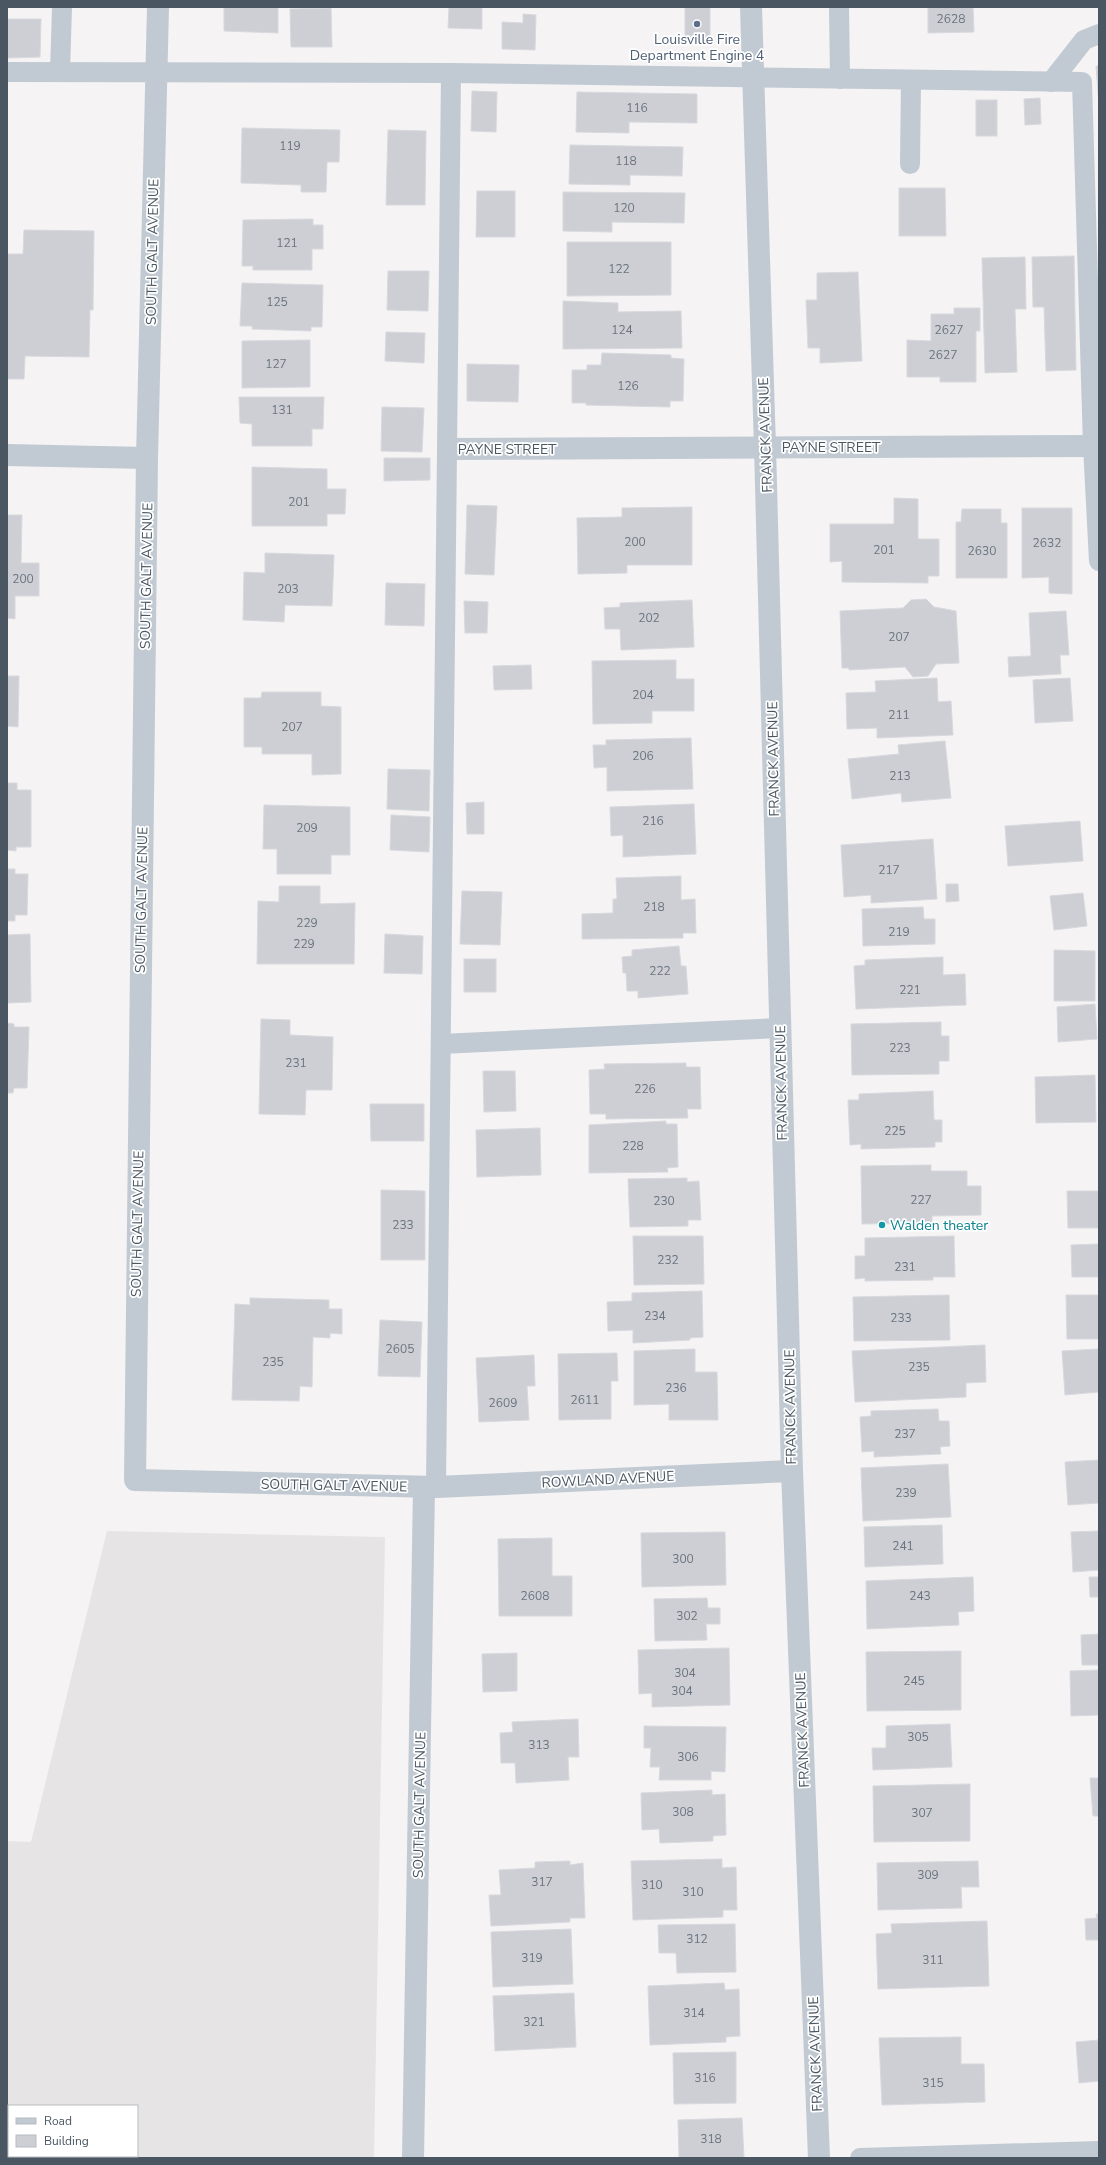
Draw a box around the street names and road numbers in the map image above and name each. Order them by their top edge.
street label: SOUTH GALT AVENUE [142,179,163,325]
street label: FRANCK AVENUE [754,377,777,493]
street label: PAYNE STREET [782,438,881,457]
street label: PAYNE STREET [458,440,557,459]
street label: SOUTH GALT AVENUE [136,503,157,649]
street label: FRANCK AVENUE [763,701,784,817]
street label: SOUTH GALT AVENUE [131,827,152,973]
street label: FRANCK AVENUE [771,1025,792,1141]
street label: SOUTH GALT AVENUE [127,1151,148,1297]
street label: FRANCK AVENUE [780,1349,801,1465]
street label: ROWLAND AVENUE [541,1467,675,1492]
street label: SOUTH GALT AVENUE [261,1475,407,1496]
street label: FRANCK AVENUE [791,1672,814,1788]
street label: SOUTH GALT AVENUE [409,1732,430,1878]
street label: FRANCK AVENUE [804,1996,827,2112]

